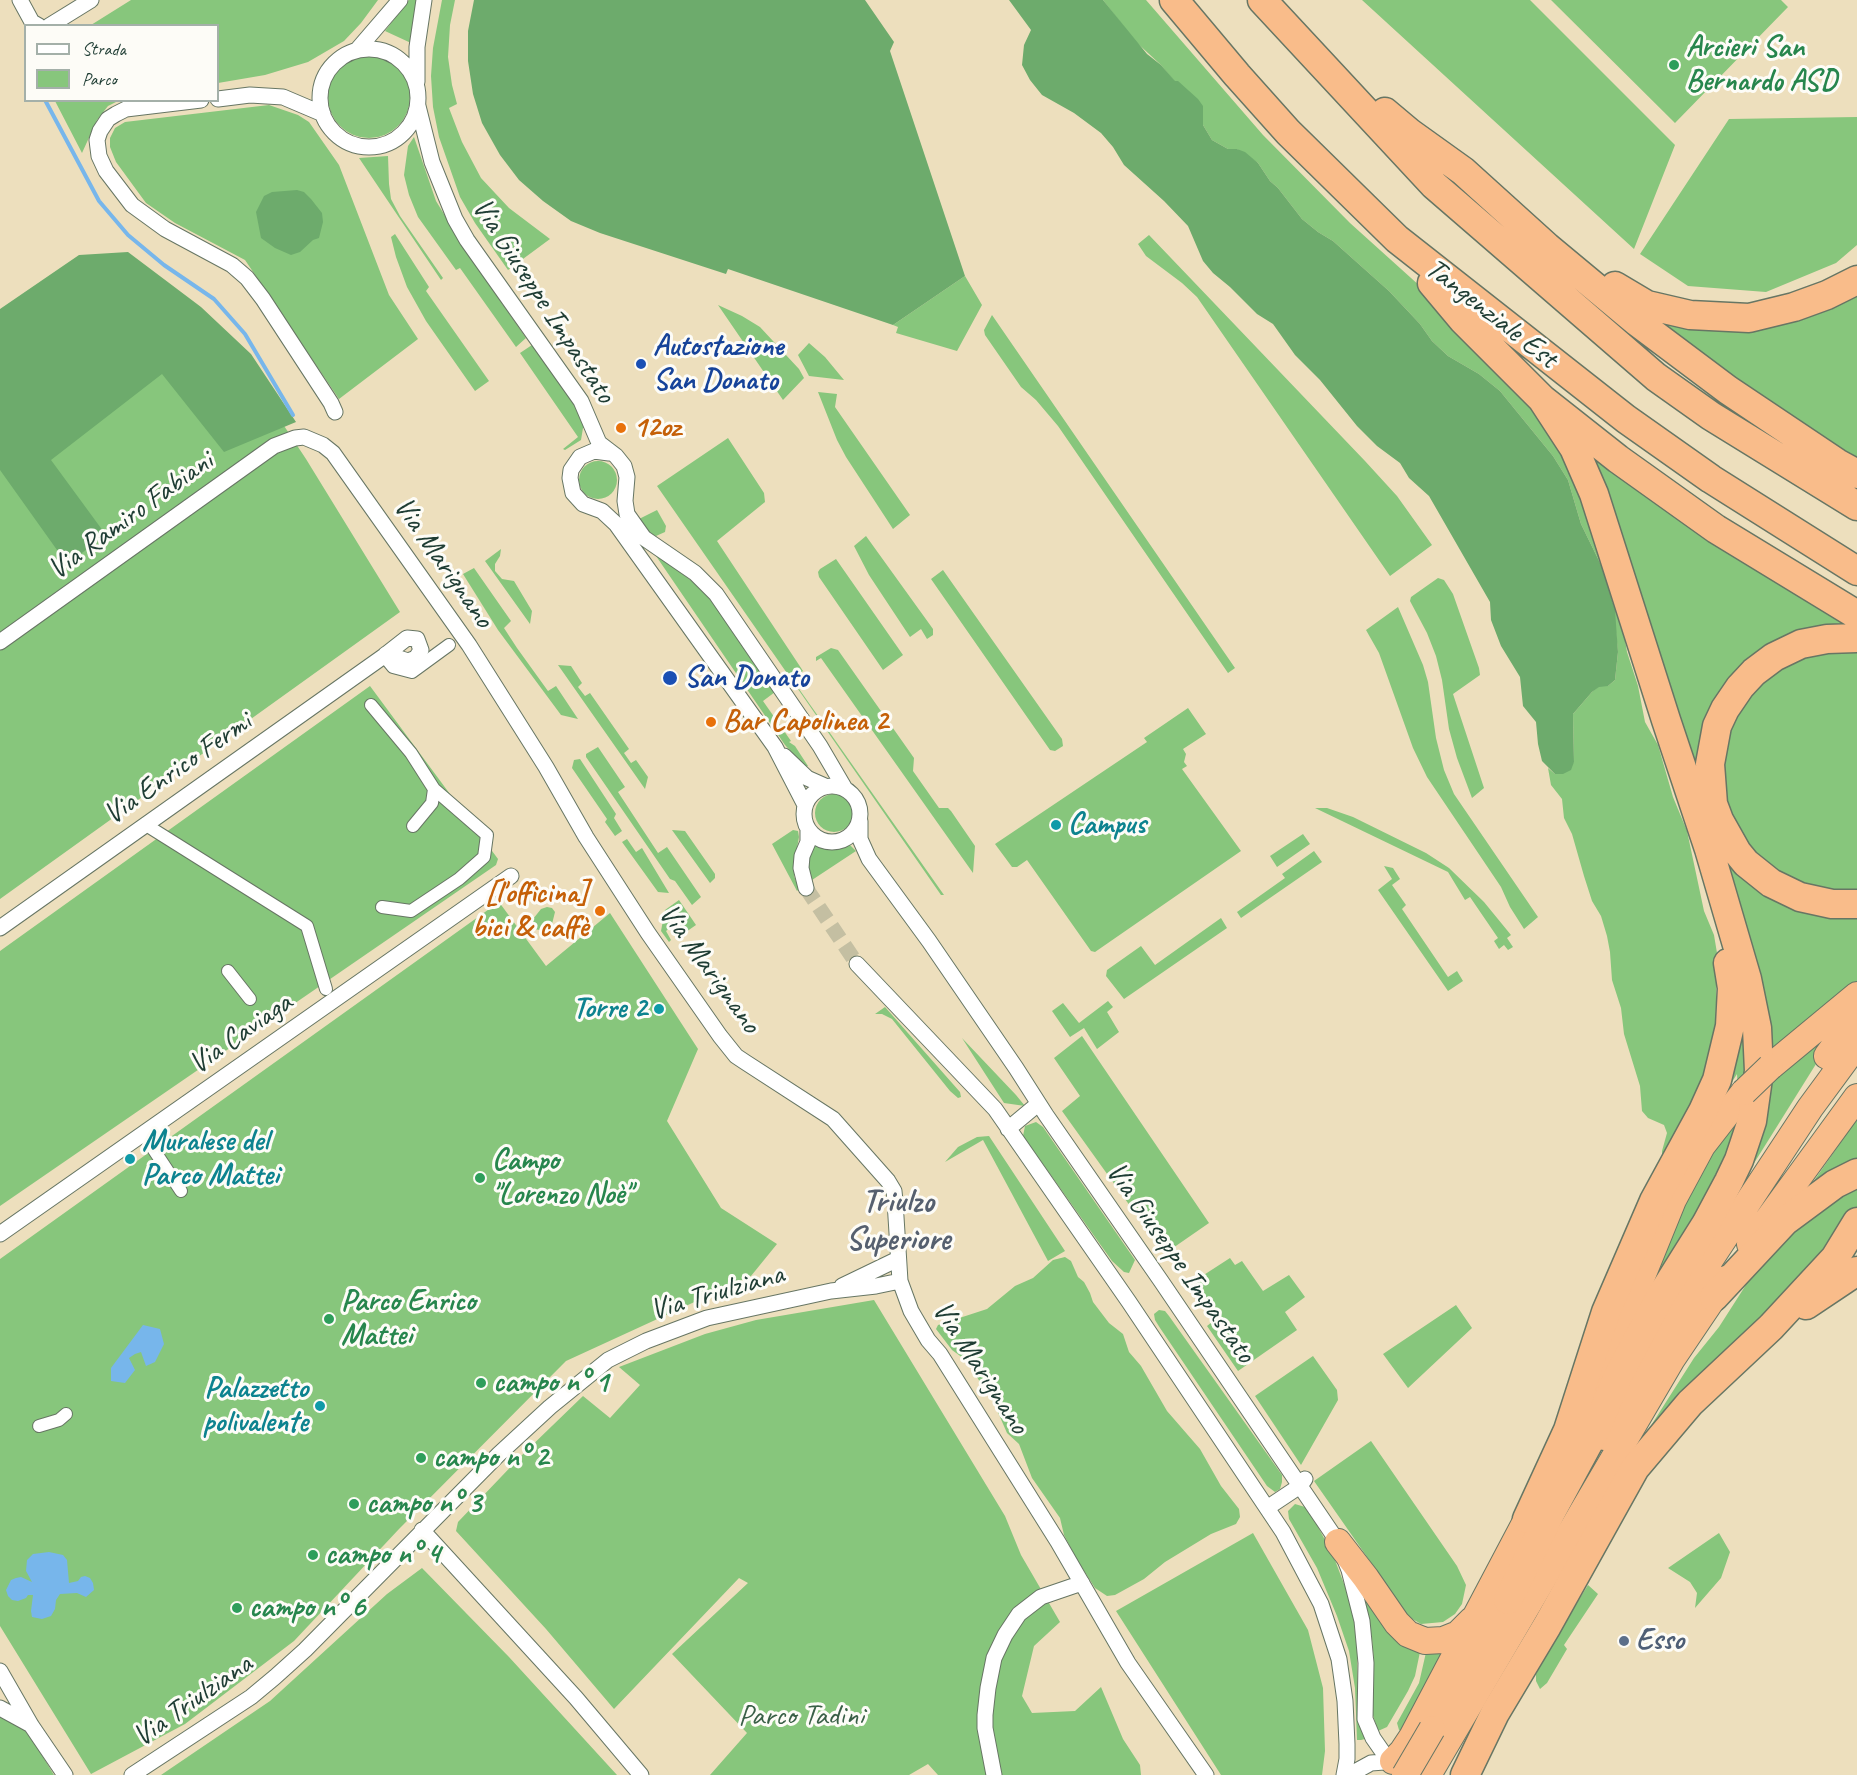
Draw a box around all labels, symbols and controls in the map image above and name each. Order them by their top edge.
legend [24,24,219,102]
place label: Arcieri San Bernardo ASD [1686,30,1837,100]
text: Strada [82,38,126,60]
marker: Arcieri San Bernardo ASD [1667,58,1681,72]
text: Parco [82,68,117,90]
street label: Via Giuseppe Impastato [463,192,623,410]
street label: Tangenziale Est [1418,251,1564,377]
place label: Autostazione San Donato [653,329,783,400]
marker: Autostazione San Donato [634,357,648,371]
place label: 12oz [633,410,680,446]
marker: 12oz [614,421,628,435]
street label: Via Ramiro Fabiani [41,444,221,588]
street label: Via Marignano [385,491,501,635]
place label: San Donato [684,660,809,696]
marker: San Donato [661,669,679,687]
place label: Bar Capolinea 2 [723,704,888,740]
street label: Via Enrico Fermi [97,705,259,833]
marker: Bar Capolinea 2 [704,715,718,729]
place label: Campus [1068,807,1146,843]
marker: Campus [1049,818,1063,832]
place label: [l'officina] bici & caffè [472,876,588,946]
street label: Via Marignano [650,897,768,1041]
marker: [l'officina] bici & caffè [593,904,607,918]
street label: Via Caviaga [182,985,300,1083]
place label: Torre 2 [573,991,647,1027]
marker: Torre 2 [652,1002,666,1016]
place label: Muralese del Parco Mattei [142,1124,279,1194]
place label: Campo "Lorenzo Noè" [492,1143,631,1214]
marker: Muralese del Parco Mattei [123,1152,137,1166]
street label: Via Giuseppe Impastato [1097,1156,1263,1370]
marker: Campo "Lorenzo Noè" [473,1171,487,1185]
district label: Triulzo Superiore [846,1182,950,1260]
street label: Via Triulziana [646,1257,788,1329]
place label: Parco Enrico Mattei [341,1284,476,1354]
street label: Via Marignano [924,1295,1036,1441]
marker: Parco Enrico Mattei [322,1312,336,1326]
place label: campo n° 1 [493,1365,608,1401]
place label: Palazzetto polivalente [203,1371,308,1442]
marker: campo n° 1 [474,1376,488,1390]
marker: Palazzetto polivalente [313,1399,327,1413]
place label: campo n° 2 [433,1440,548,1476]
marker: campo n° 2 [414,1451,428,1465]
place label: campo n° 3 [366,1486,481,1522]
marker: campo n° 3 [347,1497,361,1511]
place label: campo n° 4 [325,1537,440,1573]
marker: campo n° 4 [306,1548,320,1562]
place label: campo n° 6 [249,1590,365,1626]
marker: campo n° 6 [230,1601,244,1615]
place label: Esso [1636,1623,1684,1659]
marker: Esso [1617,1634,1631,1648]
street label: Via Triulziana [126,1647,260,1755]
park label: Parco Tadini [738,1698,864,1734]

